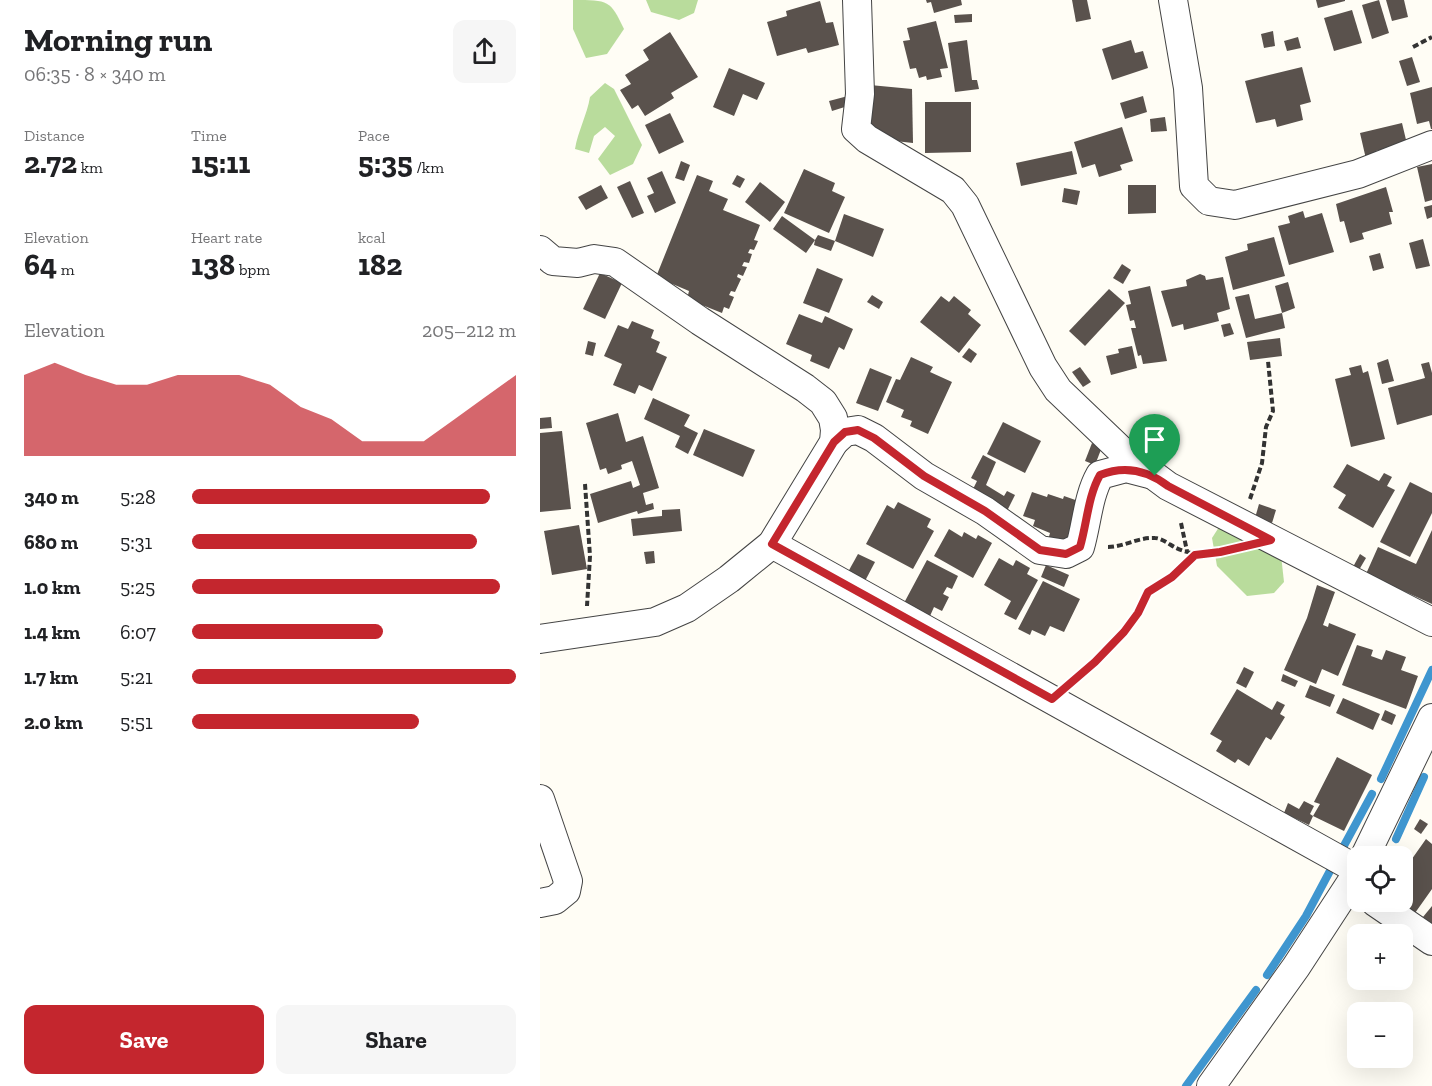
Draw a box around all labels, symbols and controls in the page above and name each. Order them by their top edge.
text: Morning run [24,20,212,59]
button: share [453,20,516,83]
text: 06:35 · 8 × 340 m [24,62,166,86]
text: Distance [24,126,85,145]
text: Time [191,126,227,145]
text: Pace [358,126,390,145]
text: 2.72 [24,145,77,181]
text: 15:11 [191,145,250,181]
text: 5:35 [358,145,413,181]
text: km [77,158,103,177]
text: /km [413,158,444,177]
text: Elevation [24,228,89,247]
text: Heart rate [191,228,262,247]
text: kcal [358,228,385,247]
text: 64 [24,247,57,283]
text: 138 [191,247,235,283]
text: 182 [358,247,402,283]
text: m [57,260,75,279]
text: bpm [235,260,270,279]
text: Elevation [24,318,105,342]
text: 205–212 m [422,318,516,342]
pin [1129,414,1180,476]
icon: arrive [1138,423,1171,456]
text: 340 m [24,485,79,509]
text: 5:28 [120,485,156,509]
text: 680 m [24,530,78,554]
text: 5:31 [120,530,152,554]
text: 1.0 km [24,575,80,599]
text: 5:25 [120,575,155,599]
text: 1.4 km [24,620,80,644]
text: 6:07 [120,620,156,644]
text: 1.7 km [24,665,78,689]
text: 5:21 [120,665,153,689]
text: 2.0 km [24,710,83,734]
text: 5:51 [120,710,153,734]
map controls [1347,846,1413,1068]
button: locate [1347,846,1413,912]
button: + [1347,924,1413,990]
button: − [1347,1002,1413,1068]
button: Save [24,1005,264,1074]
button: Share [276,1005,516,1074]

